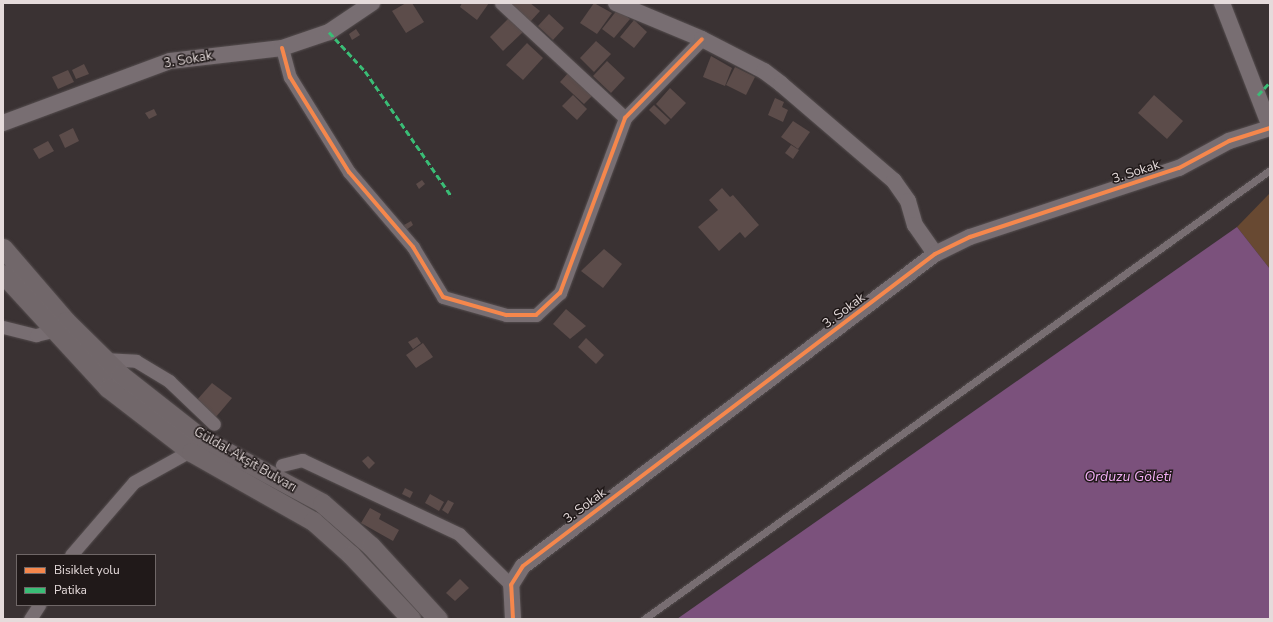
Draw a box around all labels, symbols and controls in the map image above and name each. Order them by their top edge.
street label: 3. Sokak [162,48,214,72]
street label: 3. Sokak [1110,157,1162,187]
street label: 3. Sokak [820,290,868,332]
street label: Güldal Akşit Bulvarı [191,424,299,496]
water label: Orduzu Göleti [1084,469,1172,485]
street label: 3. Sokak [561,485,609,527]
legend [16,554,156,606]
text: Bisiklet yolu [54,562,120,578]
text: Patika [54,582,87,598]

